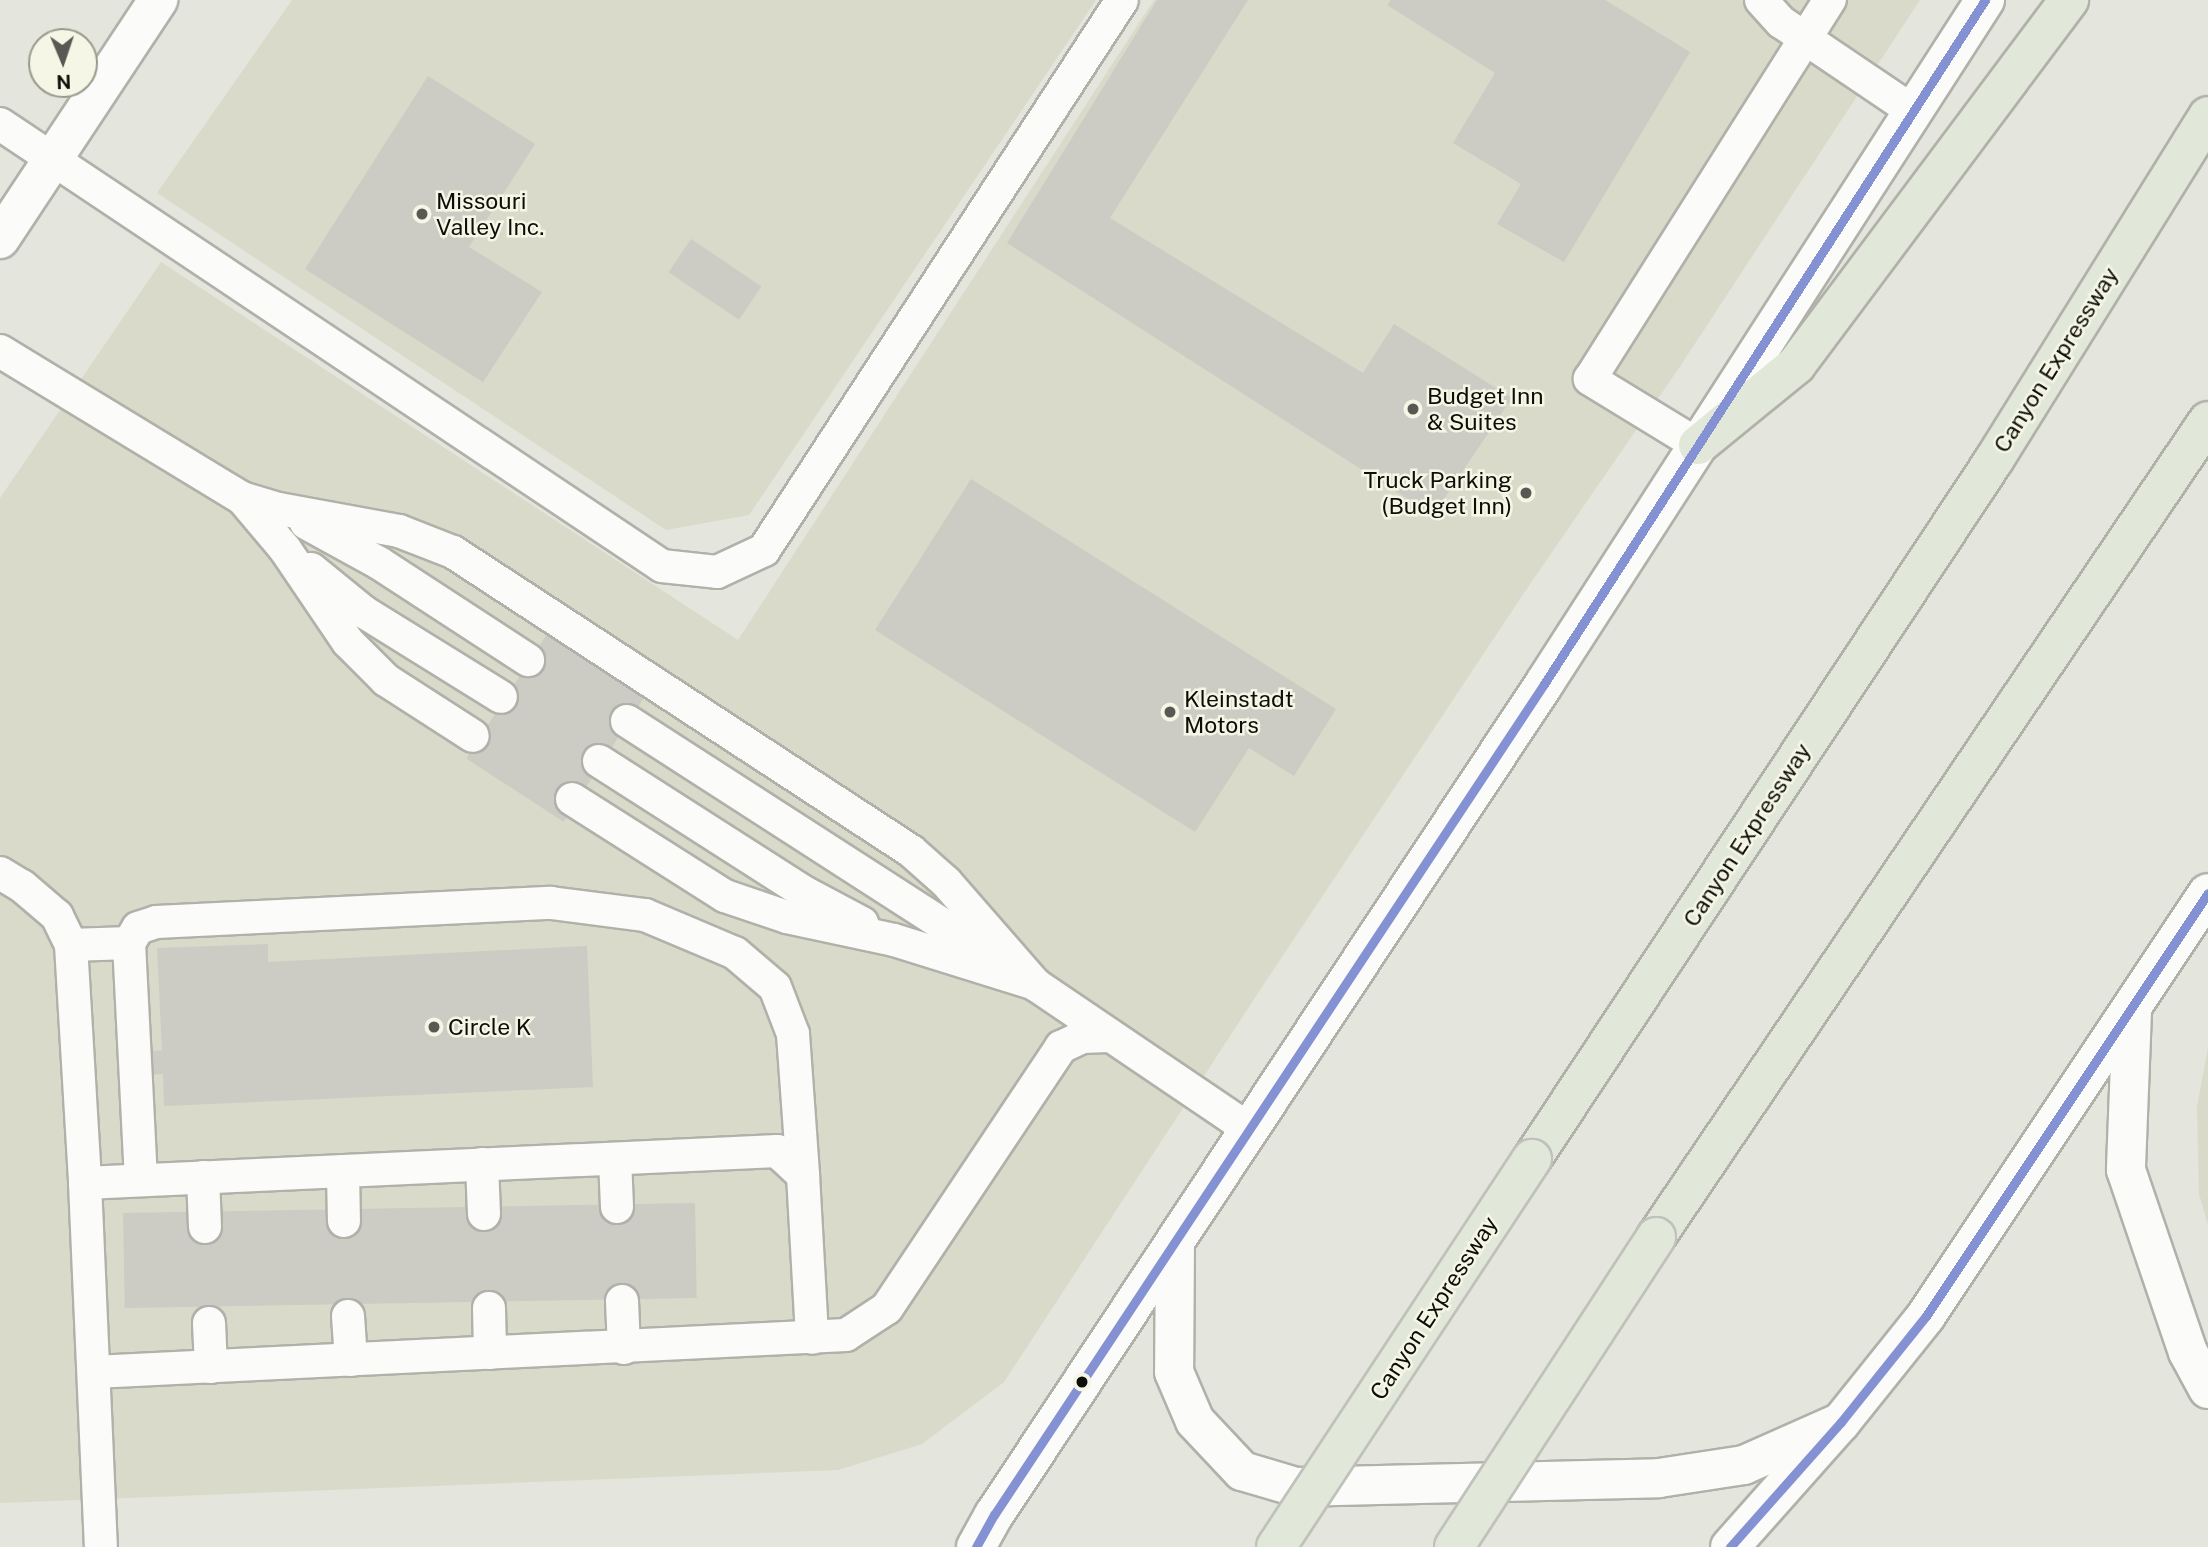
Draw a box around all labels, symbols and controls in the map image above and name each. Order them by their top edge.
north arrow [28,28,98,98]
text: N [56,71,71,93]
place label: Missouri Valley Inc. [436,187,544,241]
marker: Missouri Valley Inc. [414,206,430,222]
street label: Canyon Expressway [1988,262,2124,458]
place label: Budget Inn & Suites [1427,382,1543,436]
marker: Budget Inn & Suites [1405,401,1421,417]
place label: Truck Parking (Budget Inn) [1363,466,1512,520]
marker: Truck Parking (Budget Inn) [1518,485,1534,501]
place label: Kleinstadt Motors [1184,685,1294,739]
marker: Kleinstadt Motors [1162,704,1178,720]
street label: Canyon Expressway [1677,738,1817,932]
place label: Circle K [448,1013,532,1041]
marker: Circle K [426,1019,442,1035]
street label: Canyon Expressway [1364,1211,1504,1405]
unlabelled marker [1075,1375,1089,1389]

